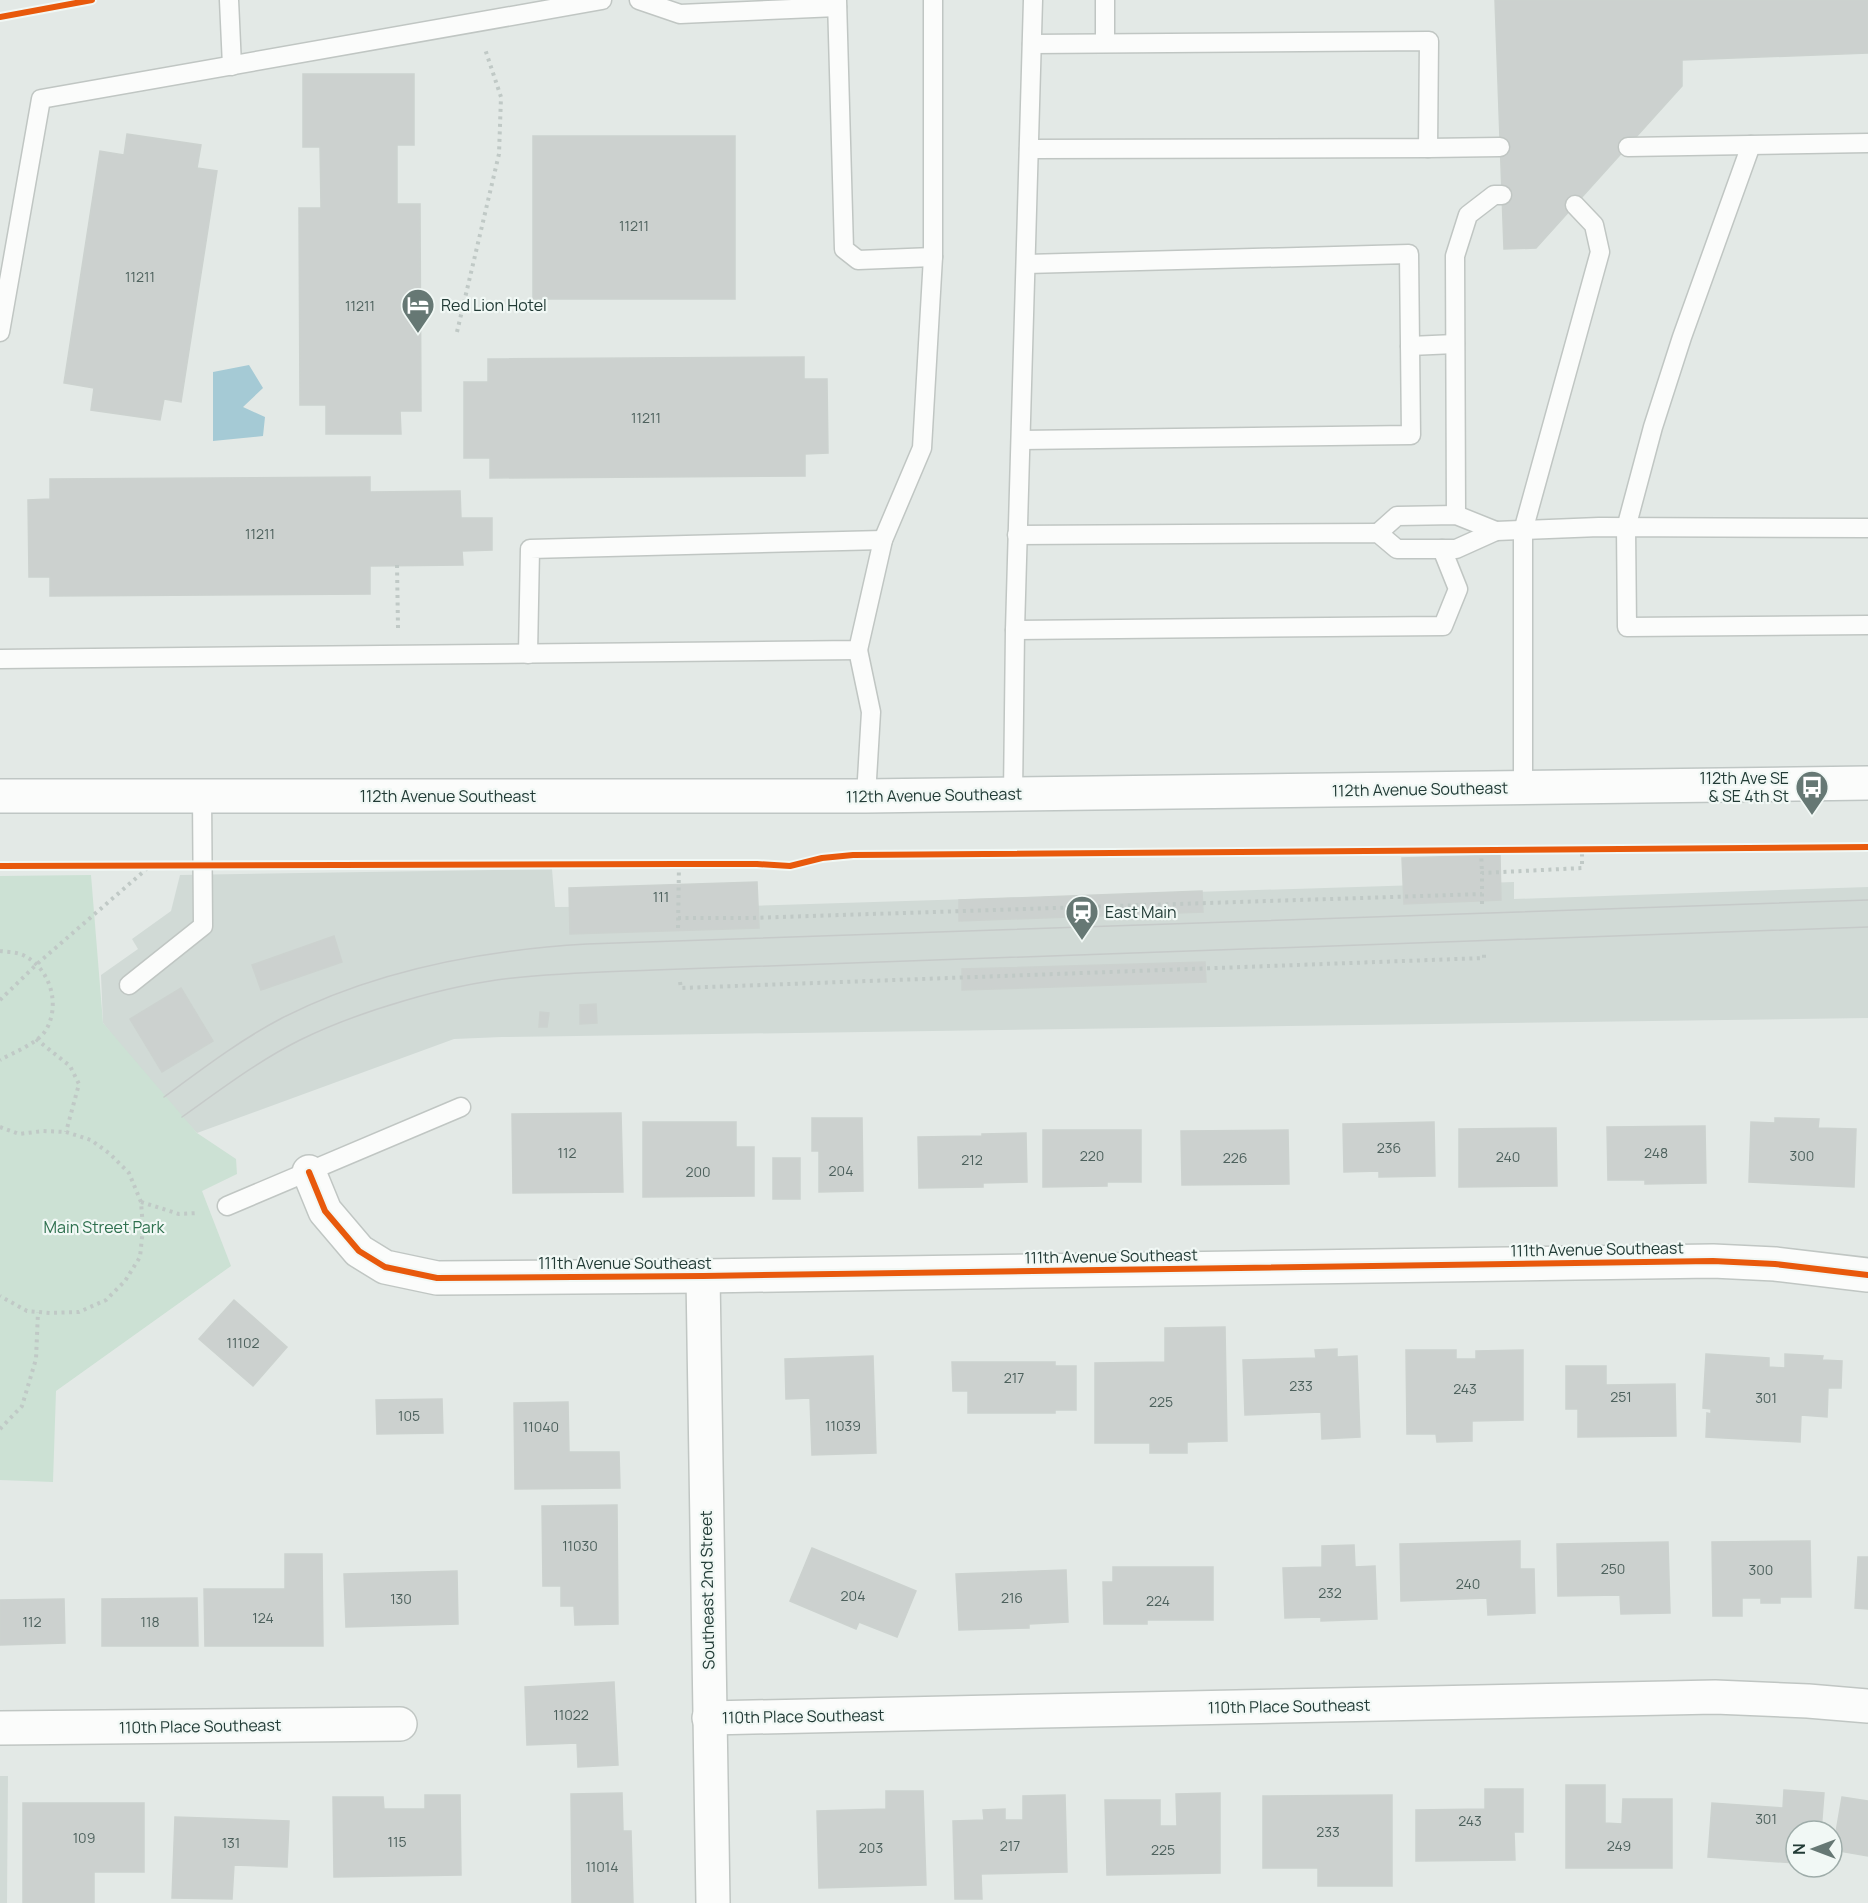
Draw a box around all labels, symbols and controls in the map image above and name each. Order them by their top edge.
house number: 11211 [619,216,649,235]
house number: 11211 [125,267,155,286]
hotel icon: Red Lion Hotel [400,287,436,334]
place label: Red Lion Hotel [441,294,547,316]
house number: 11211 [345,296,375,315]
house number: 11211 [631,408,661,427]
house number: 11211 [245,524,275,543]
place label: 112th Ave SE & SE 4th St [1699,767,1789,807]
bus stop icon: 112th Ave SE & SE 4th St [1794,769,1830,816]
street label: 112th Avenue Southeast [1332,776,1508,802]
street label: 112th Avenue Southeast [846,782,1022,808]
street label: 112th Avenue Southeast [360,785,536,807]
house number: 111 [653,887,669,906]
station icon: East Main [1064,894,1100,941]
place label: East Main [1105,901,1177,923]
house number: 236 [1377,1138,1401,1157]
house number: 112 [558,1143,576,1162]
house number: 248 [1644,1143,1668,1162]
house number: 220 [1080,1146,1104,1165]
house number: 300 [1790,1146,1814,1165]
house number: 240 [1496,1147,1520,1166]
house number: 226 [1223,1148,1247,1167]
house number: 212 [961,1150,983,1169]
house number: 204 [829,1161,853,1180]
house number: 200 [685,1162,711,1181]
park label: Main Street Park [44,1216,165,1238]
street label: 111th Avenue Southeast [1510,1236,1684,1262]
street label: 111th Avenue Southeast [1024,1243,1198,1269]
street label: 111th Avenue Southeast [538,1252,712,1274]
house number: 11102 [227,1333,259,1352]
house number: 217 [1004,1368,1024,1387]
house number: 233 [1289,1376,1313,1395]
house number: 243 [1453,1379,1477,1398]
house number: 251 [1610,1387,1632,1406]
house number: 301 [1755,1388,1777,1407]
house number: 225 [1149,1392,1173,1411]
house number: 105 [398,1406,420,1425]
house number: 11039 [825,1416,861,1435]
house number: 11040 [523,1417,559,1436]
street label: Southeast 2nd Street [695,1510,719,1670]
house number: 11030 [562,1536,598,1555]
house number: 250 [1601,1559,1625,1578]
house number: 300 [1749,1560,1773,1579]
house number: 240 [1456,1574,1480,1593]
house number: 232 [1318,1583,1342,1602]
house number: 204 [841,1586,865,1605]
house number: 216 [1001,1588,1023,1607]
house number: 130 [390,1589,412,1608]
house number: 224 [1146,1591,1170,1610]
house number: 124 [252,1608,274,1627]
house number: 112 [23,1612,41,1631]
house number: 118 [140,1612,160,1631]
street label: 110th Place Southeast [1208,1694,1370,1718]
street label: 110th Place Southeast [722,1704,884,1728]
house number: 11022 [553,1705,589,1724]
street label: 110th Place Southeast [119,1714,281,1738]
house number: 301 [1755,1809,1777,1828]
house number: 243 [1458,1811,1482,1830]
north arrow [1784,1819,1844,1879]
house number: 233 [1316,1822,1340,1841]
house number: 109 [73,1828,95,1847]
house number: 115 [387,1832,407,1851]
house number: 131 [222,1833,240,1852]
house number: 217 [1000,1836,1020,1855]
house number: 249 [1607,1836,1631,1855]
house number: 203 [859,1838,883,1857]
house number: 225 [1151,1840,1175,1859]
text: N [1788,1843,1810,1855]
house number: 11014 [585,1857,619,1876]

